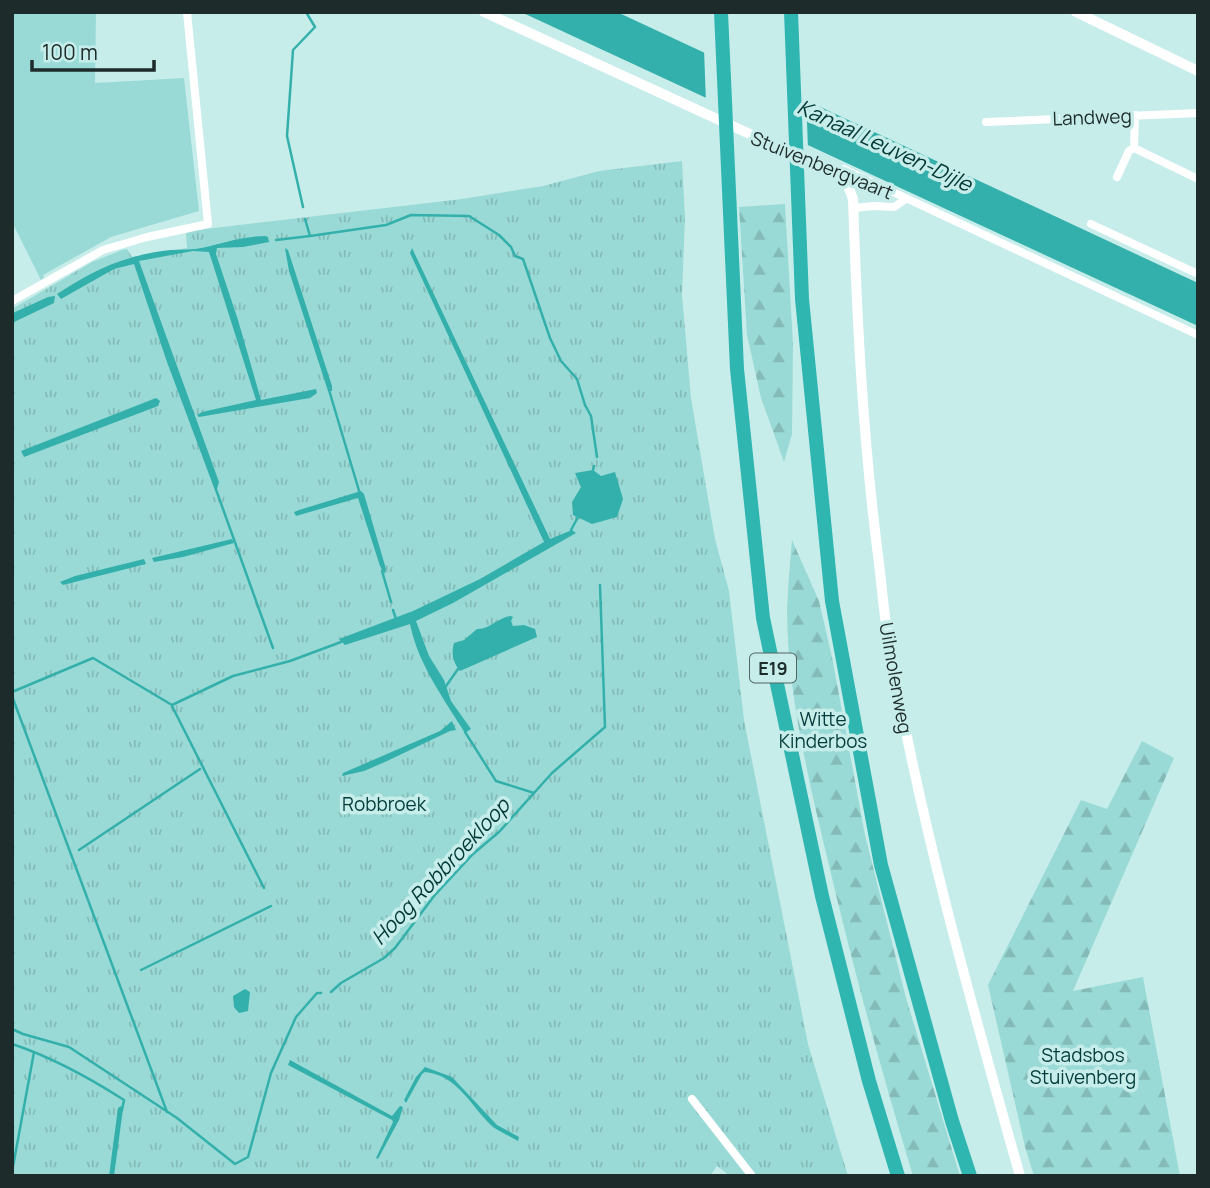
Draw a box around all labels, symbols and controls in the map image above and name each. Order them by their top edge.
scale bar [32,28,154,72]
text: 100 m [42,38,98,66]
water label: Kanaal Leuven-Dijle [793,92,978,198]
street label: Landweg [1052,103,1132,131]
street label: Stuivenbergvaart [747,125,897,205]
street label: Uilmolenweg [873,620,919,736]
road number: E19 [750,654,796,682]
park label: Witte Kinderbos [779,706,867,754]
water label: Hoog Robbroekloop [365,790,516,950]
park label: Robbroek [342,791,427,817]
park label: Stadsbos Stuivenberg [1030,1042,1136,1090]

